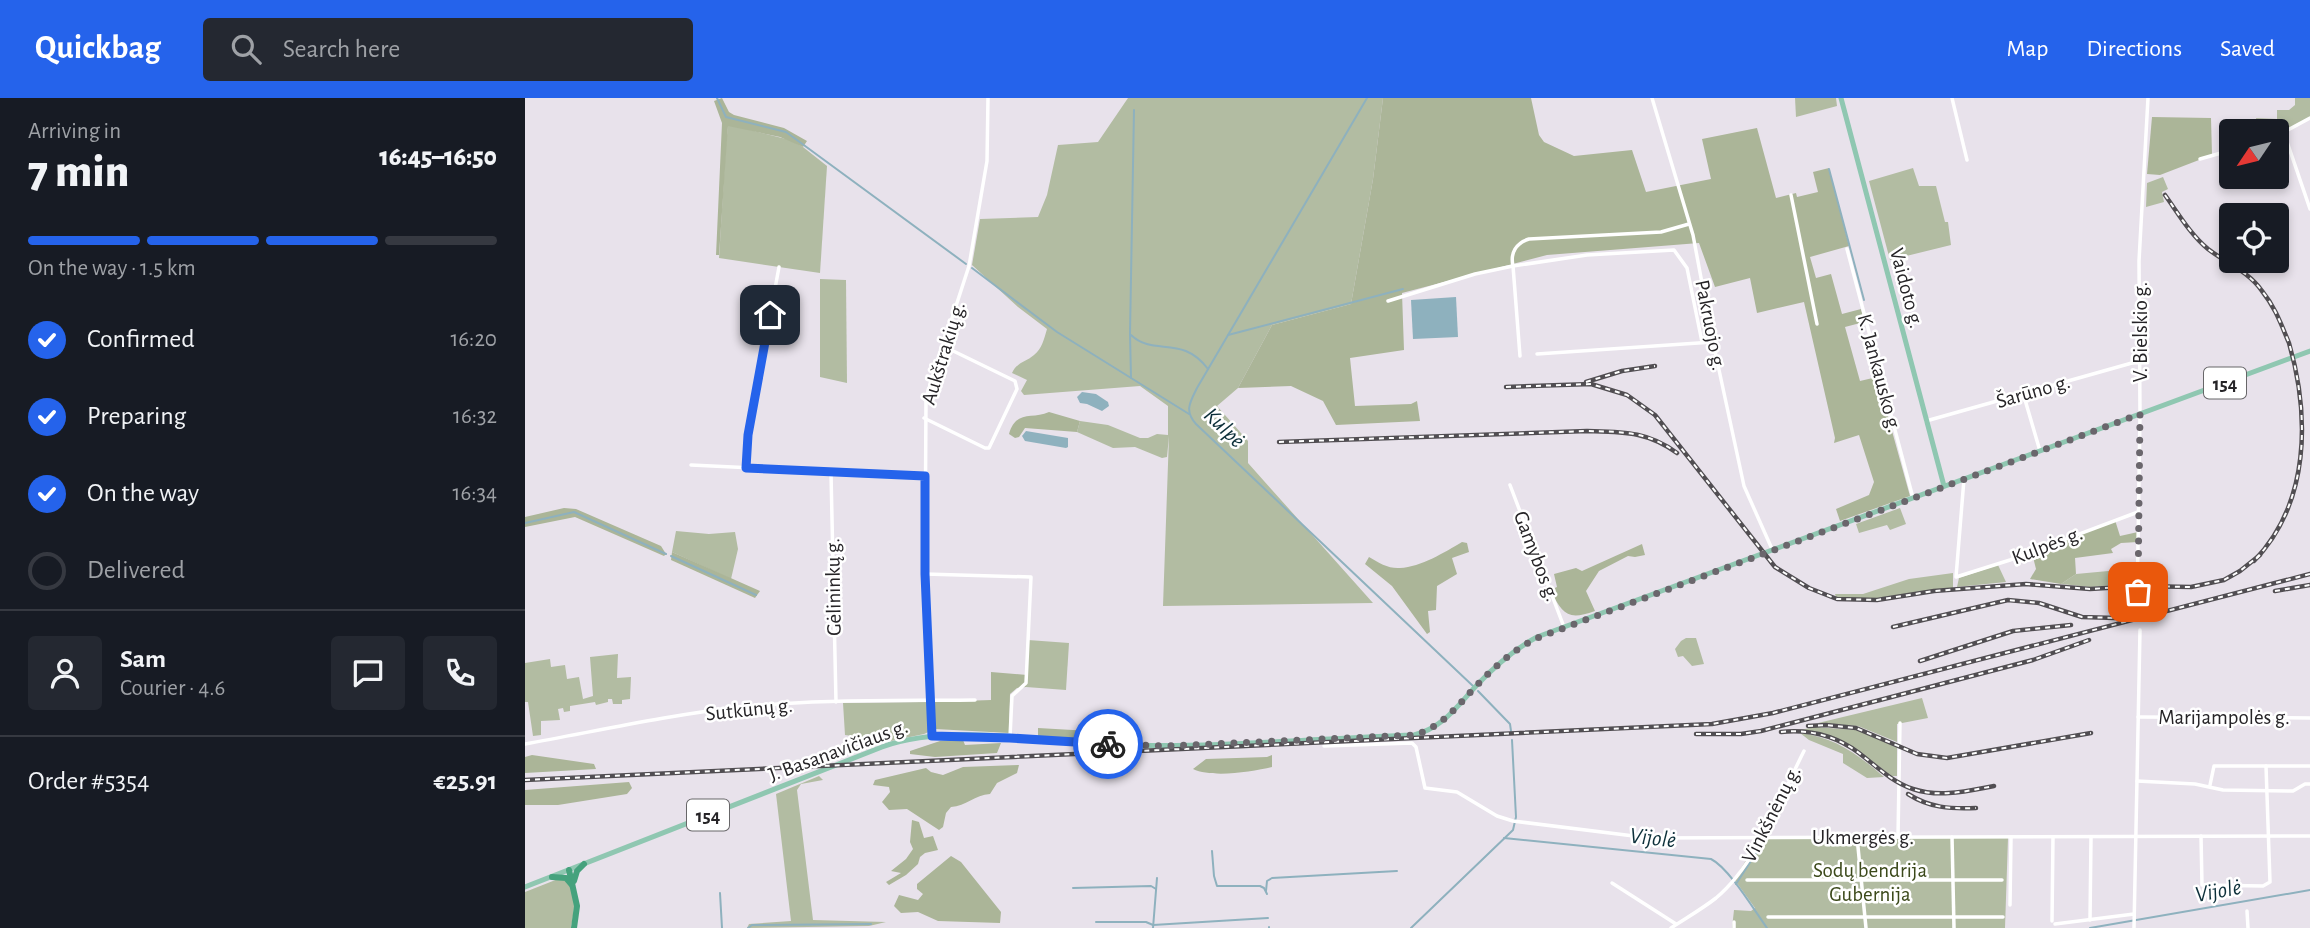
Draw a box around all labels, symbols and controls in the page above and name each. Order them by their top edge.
search box [203,18,693,81]
icon: search [227,30,265,68]
text: Quickbag [35,32,161,65]
text: Search here [283,36,400,62]
text: Map [2006,37,2048,61]
text: Directions [2086,37,2182,61]
text: Saved [2220,37,2275,61]
north arrow [2219,119,2289,189]
map controls [2219,119,2289,273]
text: Arriving in [28,120,121,143]
text: 16:45–16:50 [379,144,497,170]
text: 7 min [28,149,129,195]
button: locate [2219,203,2289,273]
street label: Vaidoto g. [1886,246,1927,330]
text: On the way · 1.5 km [28,257,196,280]
street label: Pakruojo g. [1691,278,1730,372]
street label: V. Bielskio g. [2130,282,2151,382]
pin [740,285,800,345]
icon: home [751,296,789,334]
street label: Aukštrakių g. [918,299,969,407]
street label: K. Jankausko g. [1854,312,1905,435]
icon: check [28,321,66,359]
text: Confirmed [87,326,195,352]
text: 16:20 [450,328,497,351]
road number: 154 [2204,368,2246,398]
street label: Šarūno g. [1993,369,2073,412]
icon: check [28,398,66,436]
text: Preparing [87,403,186,429]
water label: Kulpė [1199,404,1249,453]
text: 16:32 [453,405,497,428]
icon: check [28,475,66,513]
text: On the way [87,480,199,506]
text: 16:34 [452,482,497,505]
street label: Gamybos g. [1510,508,1563,604]
street label: Kulpės g. [2009,522,2085,568]
street label: Gėlininkų g. [822,538,845,636]
text: Delivered [87,557,185,583]
pin [2108,562,2168,622]
icon: bag [2119,573,2157,611]
button: person [28,636,102,710]
button: chat [331,636,405,710]
button: phone [423,636,497,710]
text: Sam [120,646,166,672]
text: Courier · 4.6 [120,677,225,700]
street label: Sutkūnų g. [704,694,794,725]
street label: Marijampolės g. [2158,707,2290,728]
courier [1073,709,1143,779]
street label: J. Basanavičiaus g. [766,716,911,785]
icon: bike [1089,725,1127,763]
street label: Vinkšnėnų g. [1738,762,1805,866]
text: Order #5354 [28,768,149,794]
text: €25.91 [434,768,497,794]
road number: 154 [687,800,729,830]
water label: Vijolė [1629,825,1677,852]
street label: Ukmergės g. [1812,827,1914,848]
park label: Sodų bendrija Gubernija [1813,860,1927,905]
water label: Vijolė [2193,876,2243,907]

